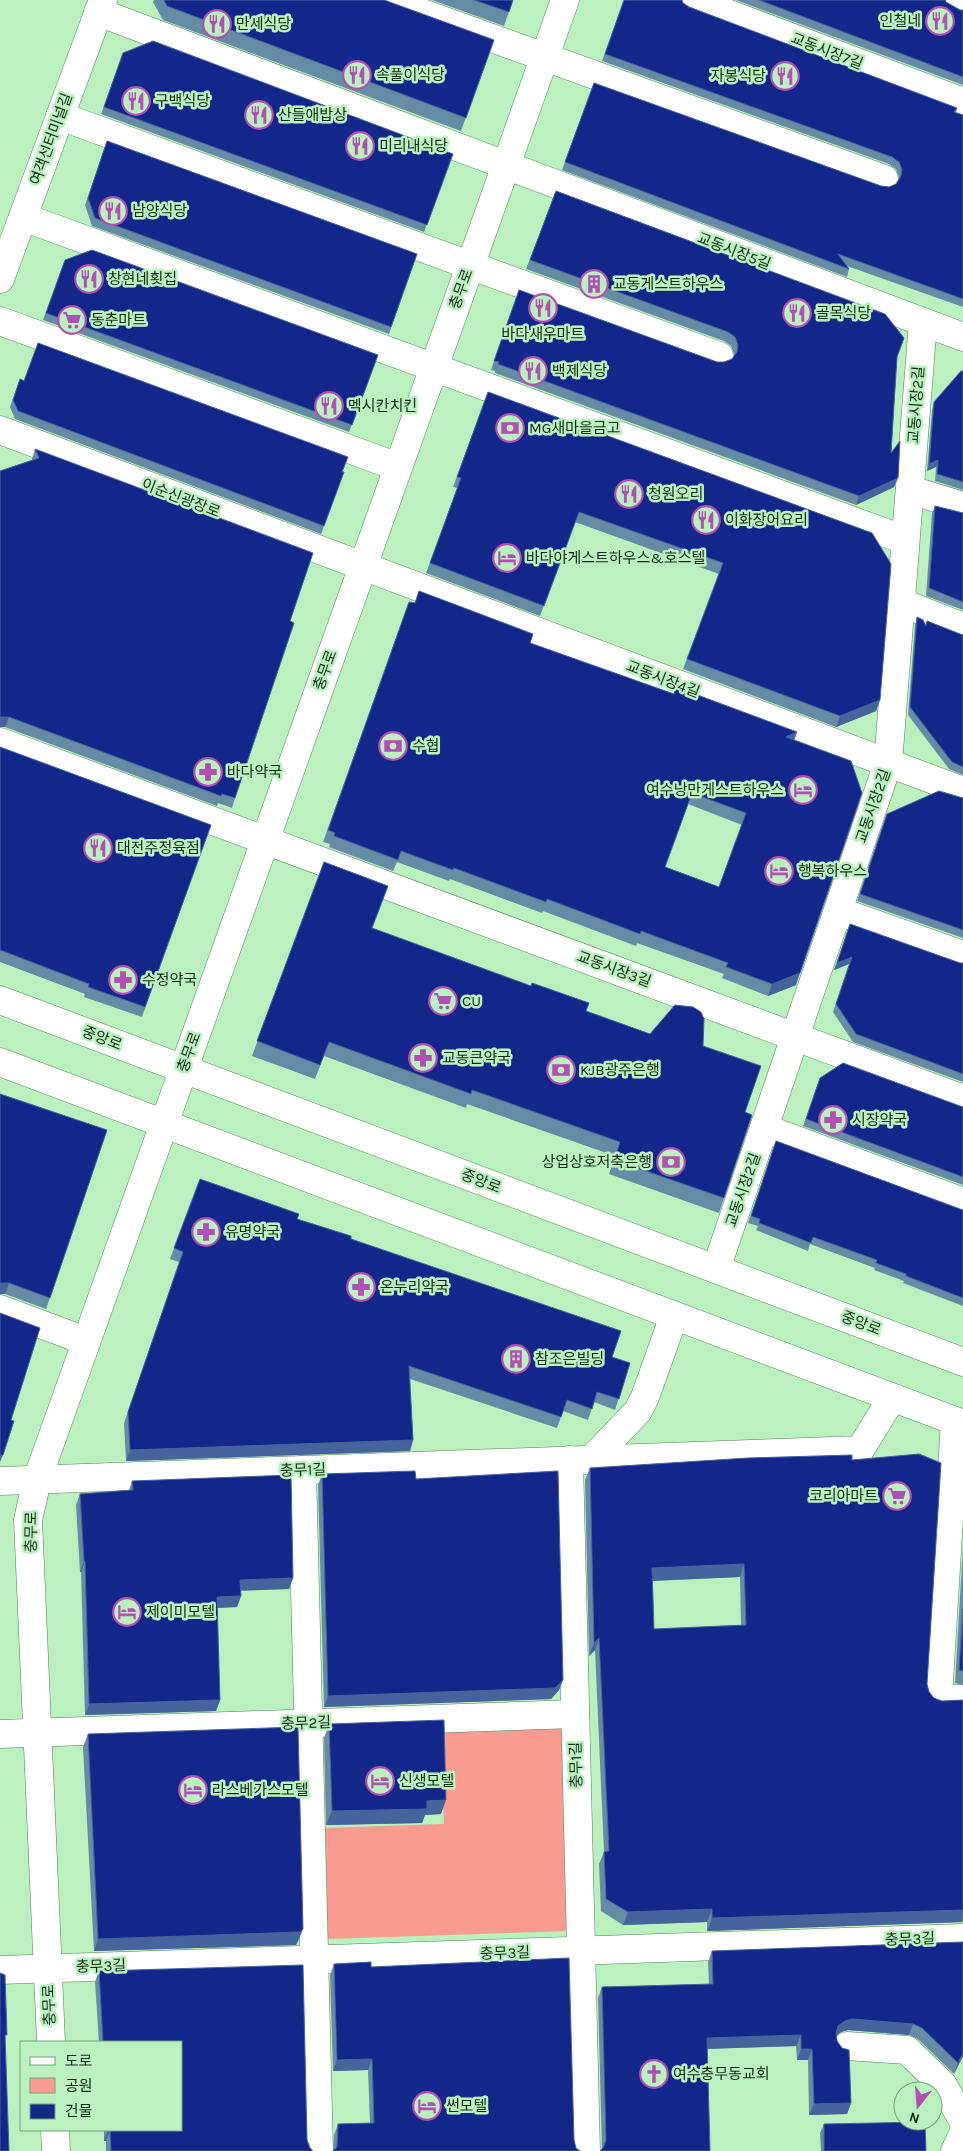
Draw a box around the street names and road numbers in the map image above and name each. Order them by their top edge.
street label: 교동시장7길 [788,29,866,73]
street label: 여객선터미널길 [26,91,76,187]
street label: 교동시장5길 [695,229,773,273]
street label: 충무로 [445,266,477,312]
street label: 교동시장2길 [904,366,928,444]
street label: 이순신광장로 [139,475,223,521]
street label: 충무로 [309,647,341,693]
street label: 교동시장4길 [624,657,702,701]
street label: 교동시장2길 [852,766,894,846]
street label: 교동시장3길 [574,947,654,991]
street label: 중앙로 [79,1022,125,1054]
street label: 충무로 [173,1029,205,1075]
street label: 교동시장2길 [722,1150,764,1230]
street label: 중앙로 [458,1165,504,1197]
street label: 중앙로 [838,1307,884,1339]
street label: 충무1길 [280,1460,326,1480]
street label: 충무로 [22,1511,40,1553]
street label: 충무2길 [281,1713,331,1733]
street label: 충무1길 [567,1742,585,1788]
street label: 충무3길 [885,1929,935,1949]
street label: 충무3길 [480,1943,530,1963]
street label: 충무3길 [76,1956,126,1976]
street label: 충무로 [39,1984,59,2026]

